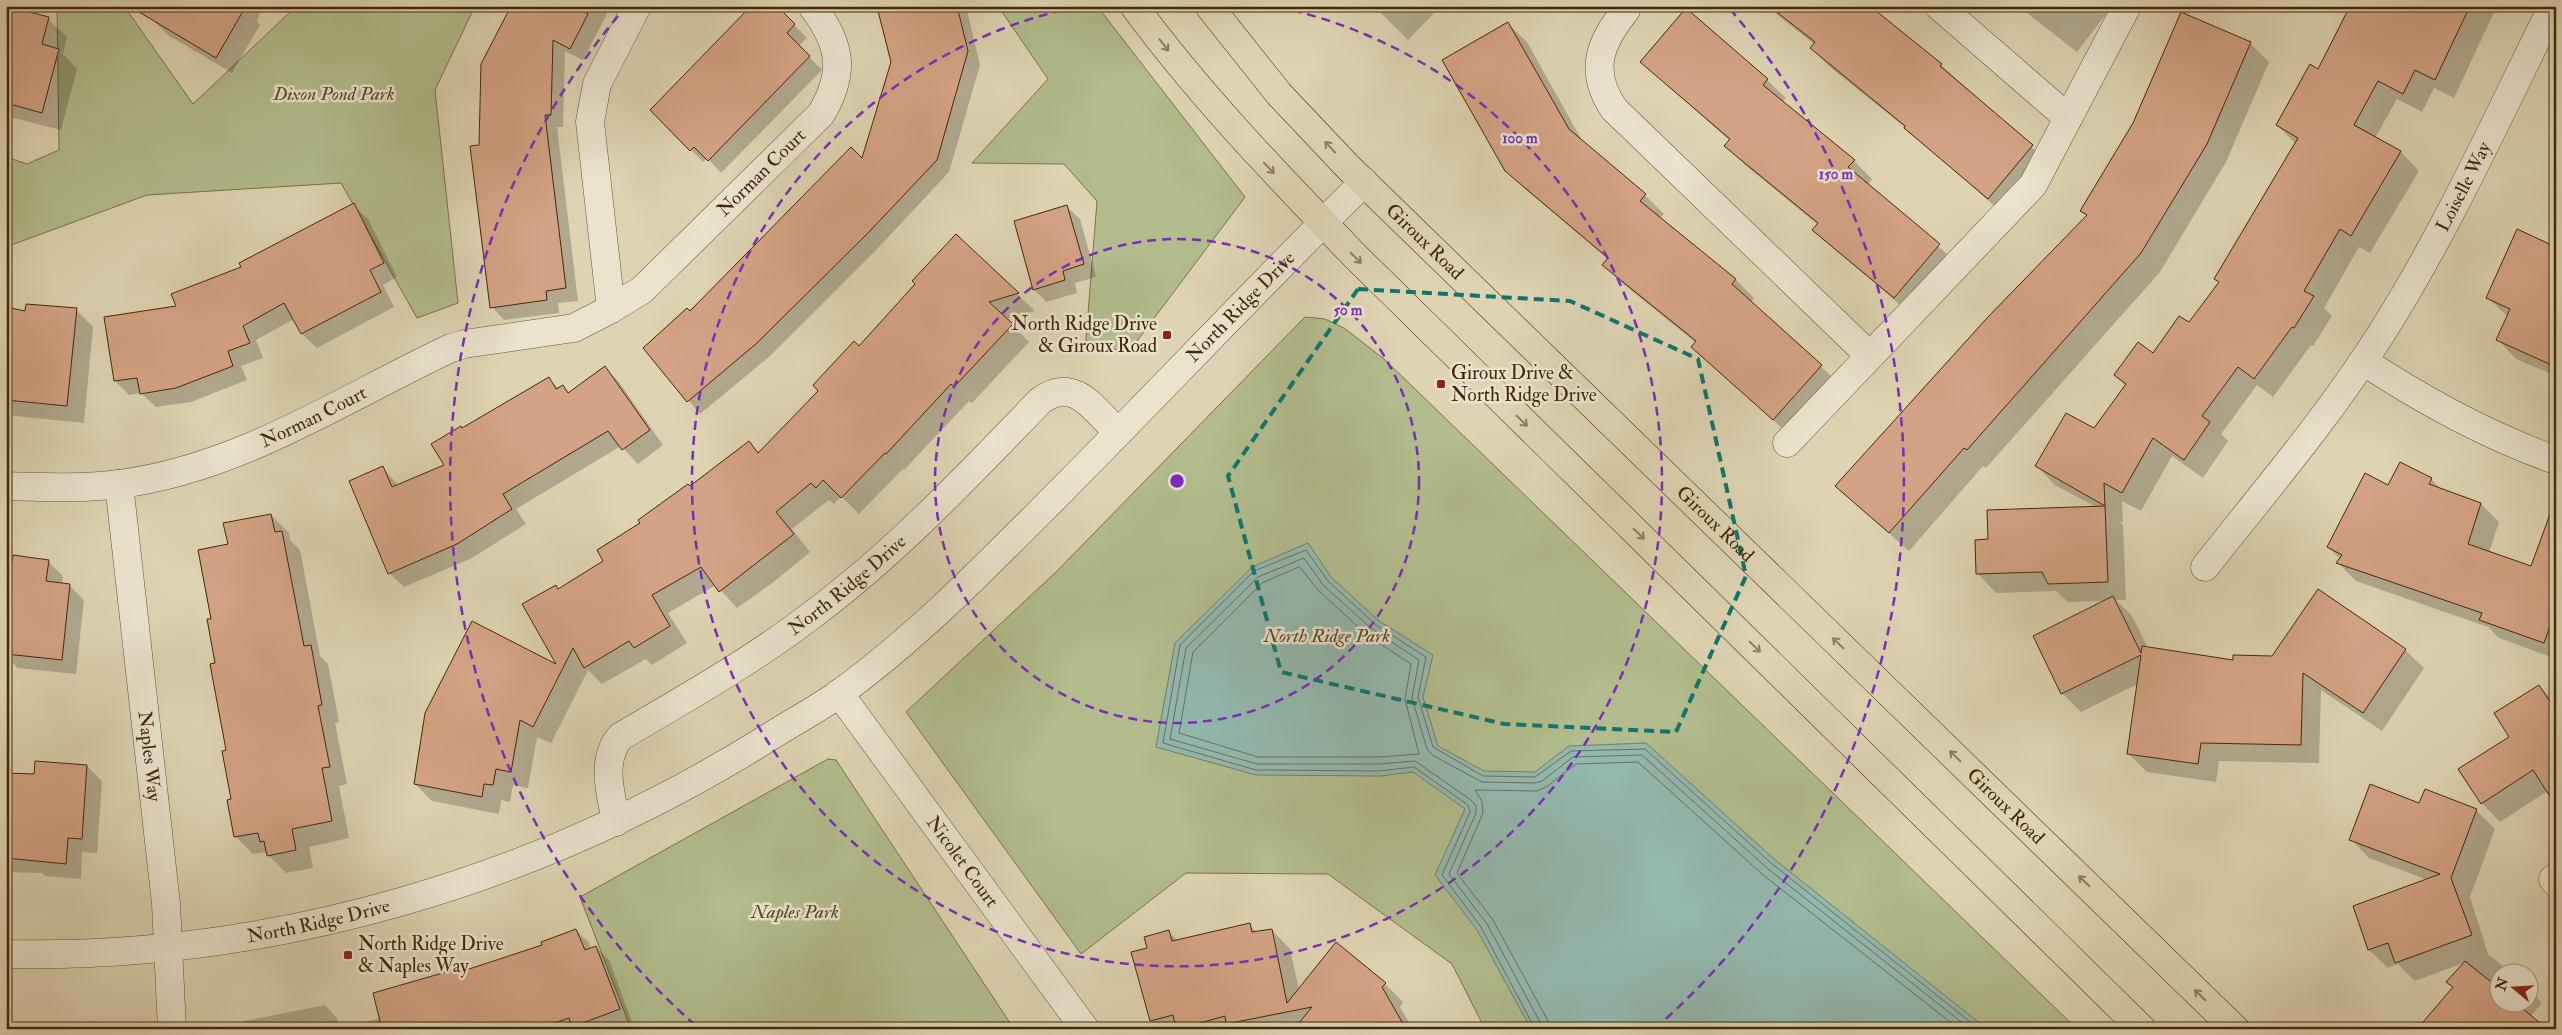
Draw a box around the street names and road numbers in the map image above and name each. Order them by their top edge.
street label: Norman Court [712,124,811,222]
street label: Loiselle Way [2430,137,2497,236]
street label: Giroux Road [1381,198,1469,285]
street label: North Ridge Drive [1181,246,1300,367]
street label: Norman Court [257,381,371,453]
street label: Giroux Road [1671,481,1760,568]
street label: North Ridge Drive [783,530,911,641]
street label: Naples Way [132,710,167,803]
street label: Giroux Road [1962,763,2050,850]
street label: Nicolet Court [921,811,1004,912]
street label: North Ridge Drive [245,893,393,948]

